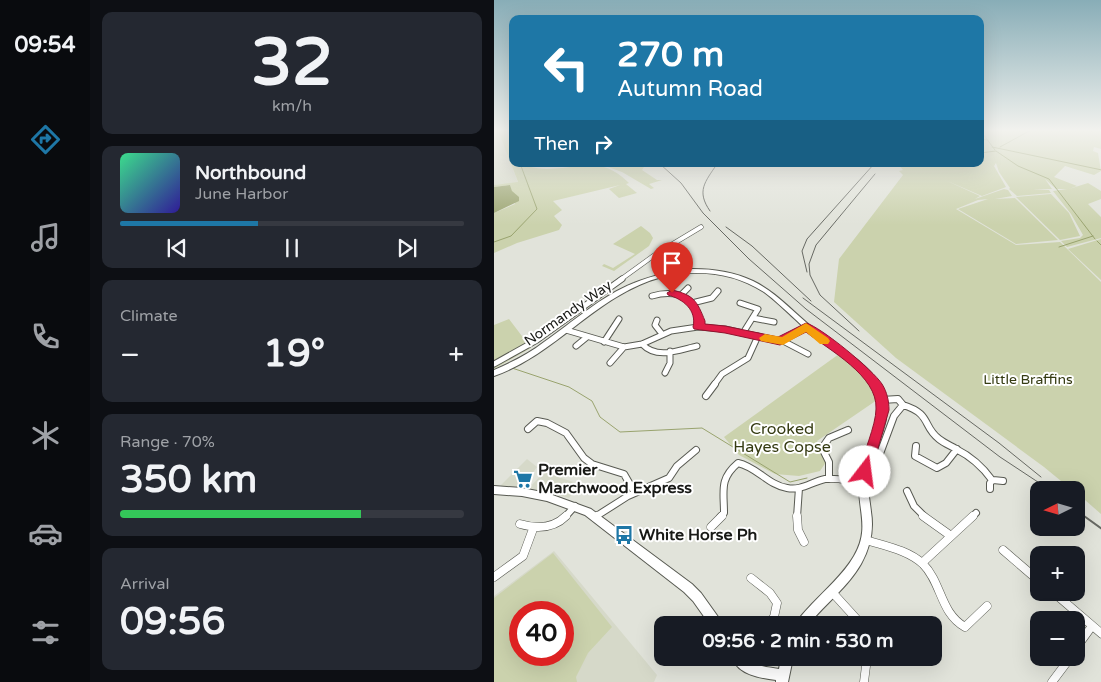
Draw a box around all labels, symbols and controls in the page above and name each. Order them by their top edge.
text: 32 [251,24,333,103]
text: 09:54 [15,32,75,58]
text: 270 m [617,34,724,76]
icon: left [534,35,599,100]
text: Autumn Road [617,76,763,102]
text: km/h [272,96,312,116]
icon: directions [28,122,63,157]
icon: right [589,130,617,158]
text: Then [534,133,579,155]
text: Northbound [195,162,306,184]
text: June Harbor [195,184,288,204]
icon: music [28,220,63,255]
icon: previous [163,234,191,262]
icon: pause [278,234,306,262]
icon: next [393,234,421,262]
pin [651,242,693,293]
icon: arrive [658,249,686,277]
street label: Normandy Way [521,276,615,350]
text: Climate [120,306,178,326]
icon: phone [28,319,63,354]
text: 19° [263,331,325,377]
text: − [120,338,140,372]
text: + [448,338,464,372]
park label: Little Braffins [983,371,1073,388]
icon: climate [28,418,63,453]
park label: Crooked Hayes Copse [733,419,831,457]
text: Range · 70% [120,432,215,452]
position arrow [838,445,890,497]
text: 350 km [120,457,257,503]
place label: Premier Marchwood Express [538,460,692,498]
supermarket icon: Premier Marchwood Express [512,468,534,490]
north arrow [1030,481,1085,536]
map controls [1030,481,1085,666]
icon: car [28,516,63,551]
bus stop icon: White Horse Ph [613,524,635,546]
place label: White Horse Ph [639,525,757,545]
button: + [1030,546,1085,601]
text: Arrival [120,574,169,594]
text: 09:56 [120,599,225,645]
speed limit sign: 40 [509,601,574,666]
button: − [1030,611,1085,666]
icon: filters [28,615,63,650]
text: 09:56 · 2 min · 530 m [702,630,894,652]

